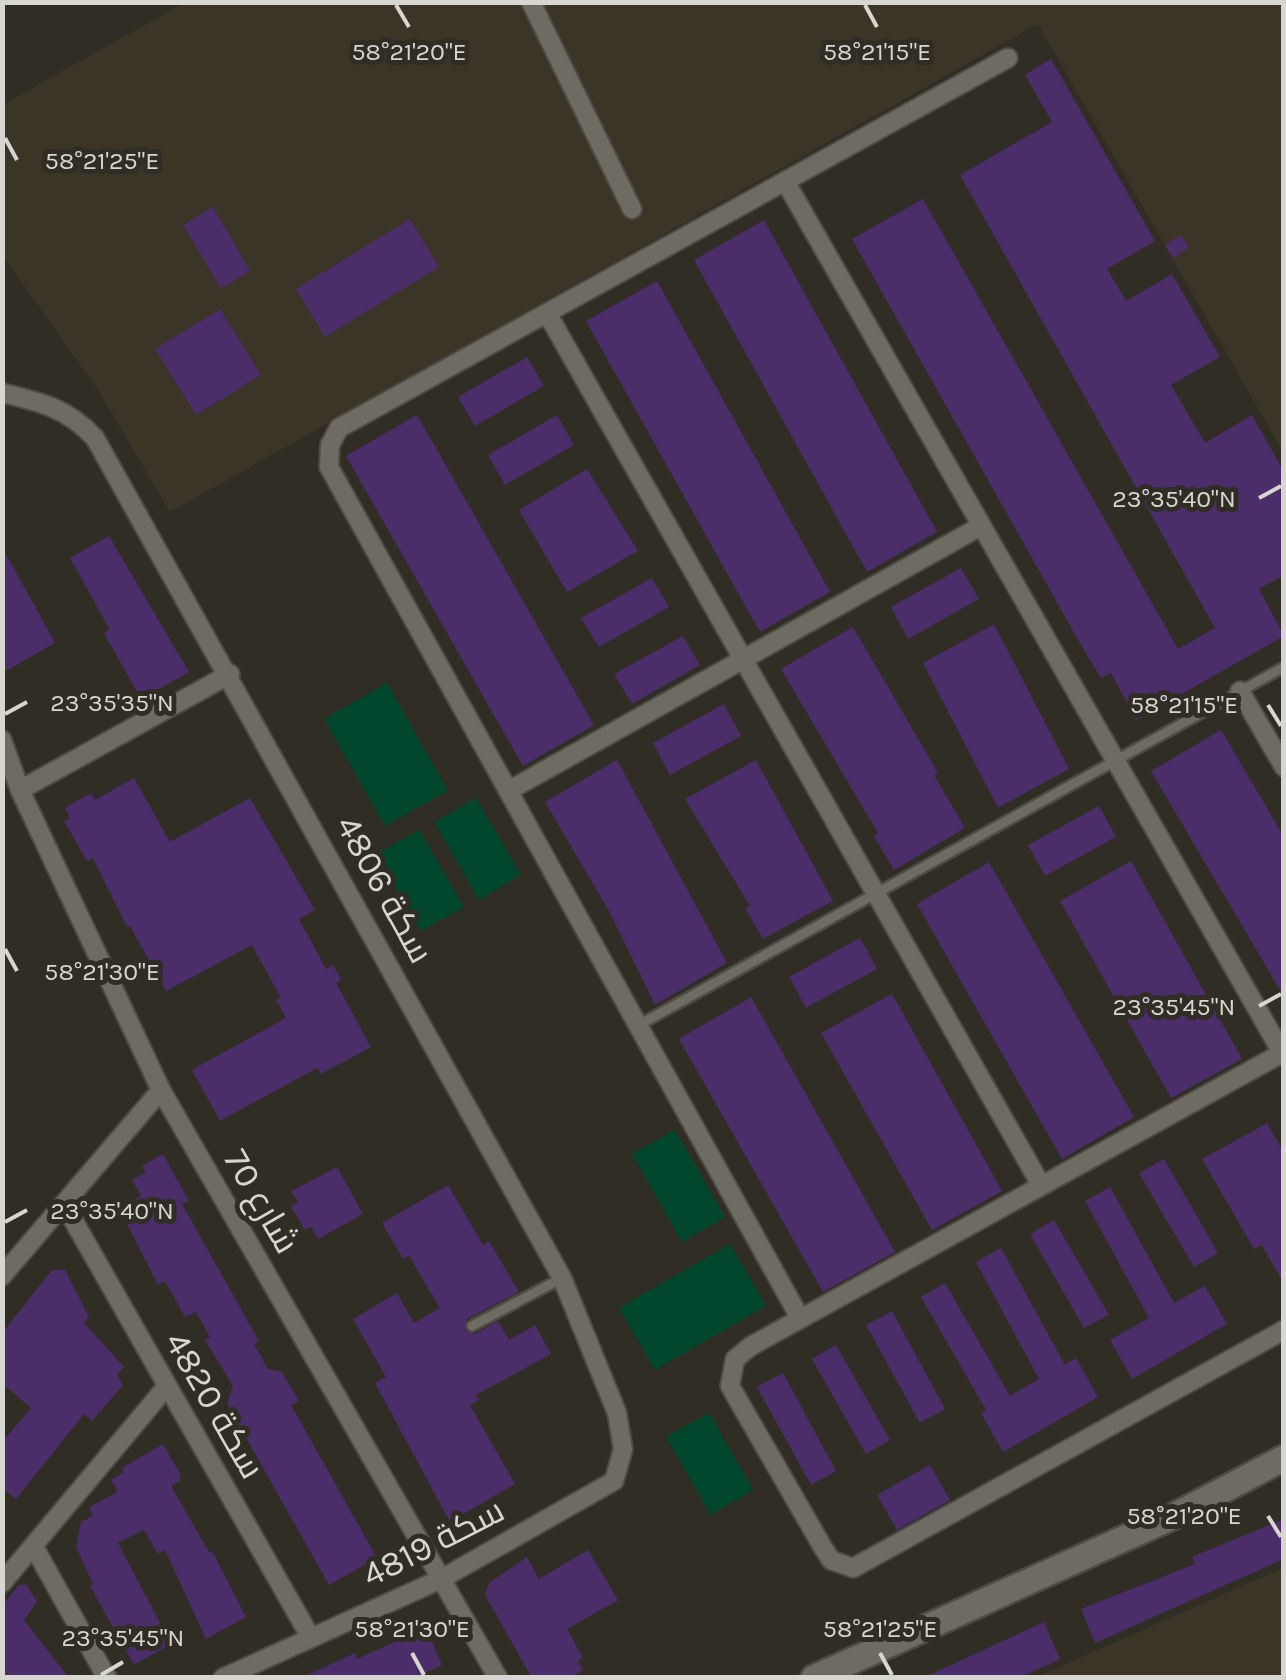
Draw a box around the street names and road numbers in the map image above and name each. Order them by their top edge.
street label: سكة 4806 [327,808,442,970]
street label: شارع 70 [214,1142,308,1262]
street label: سكة 4820 [156,1325,273,1486]
street label: سكة 4819 [356,1489,511,1596]

